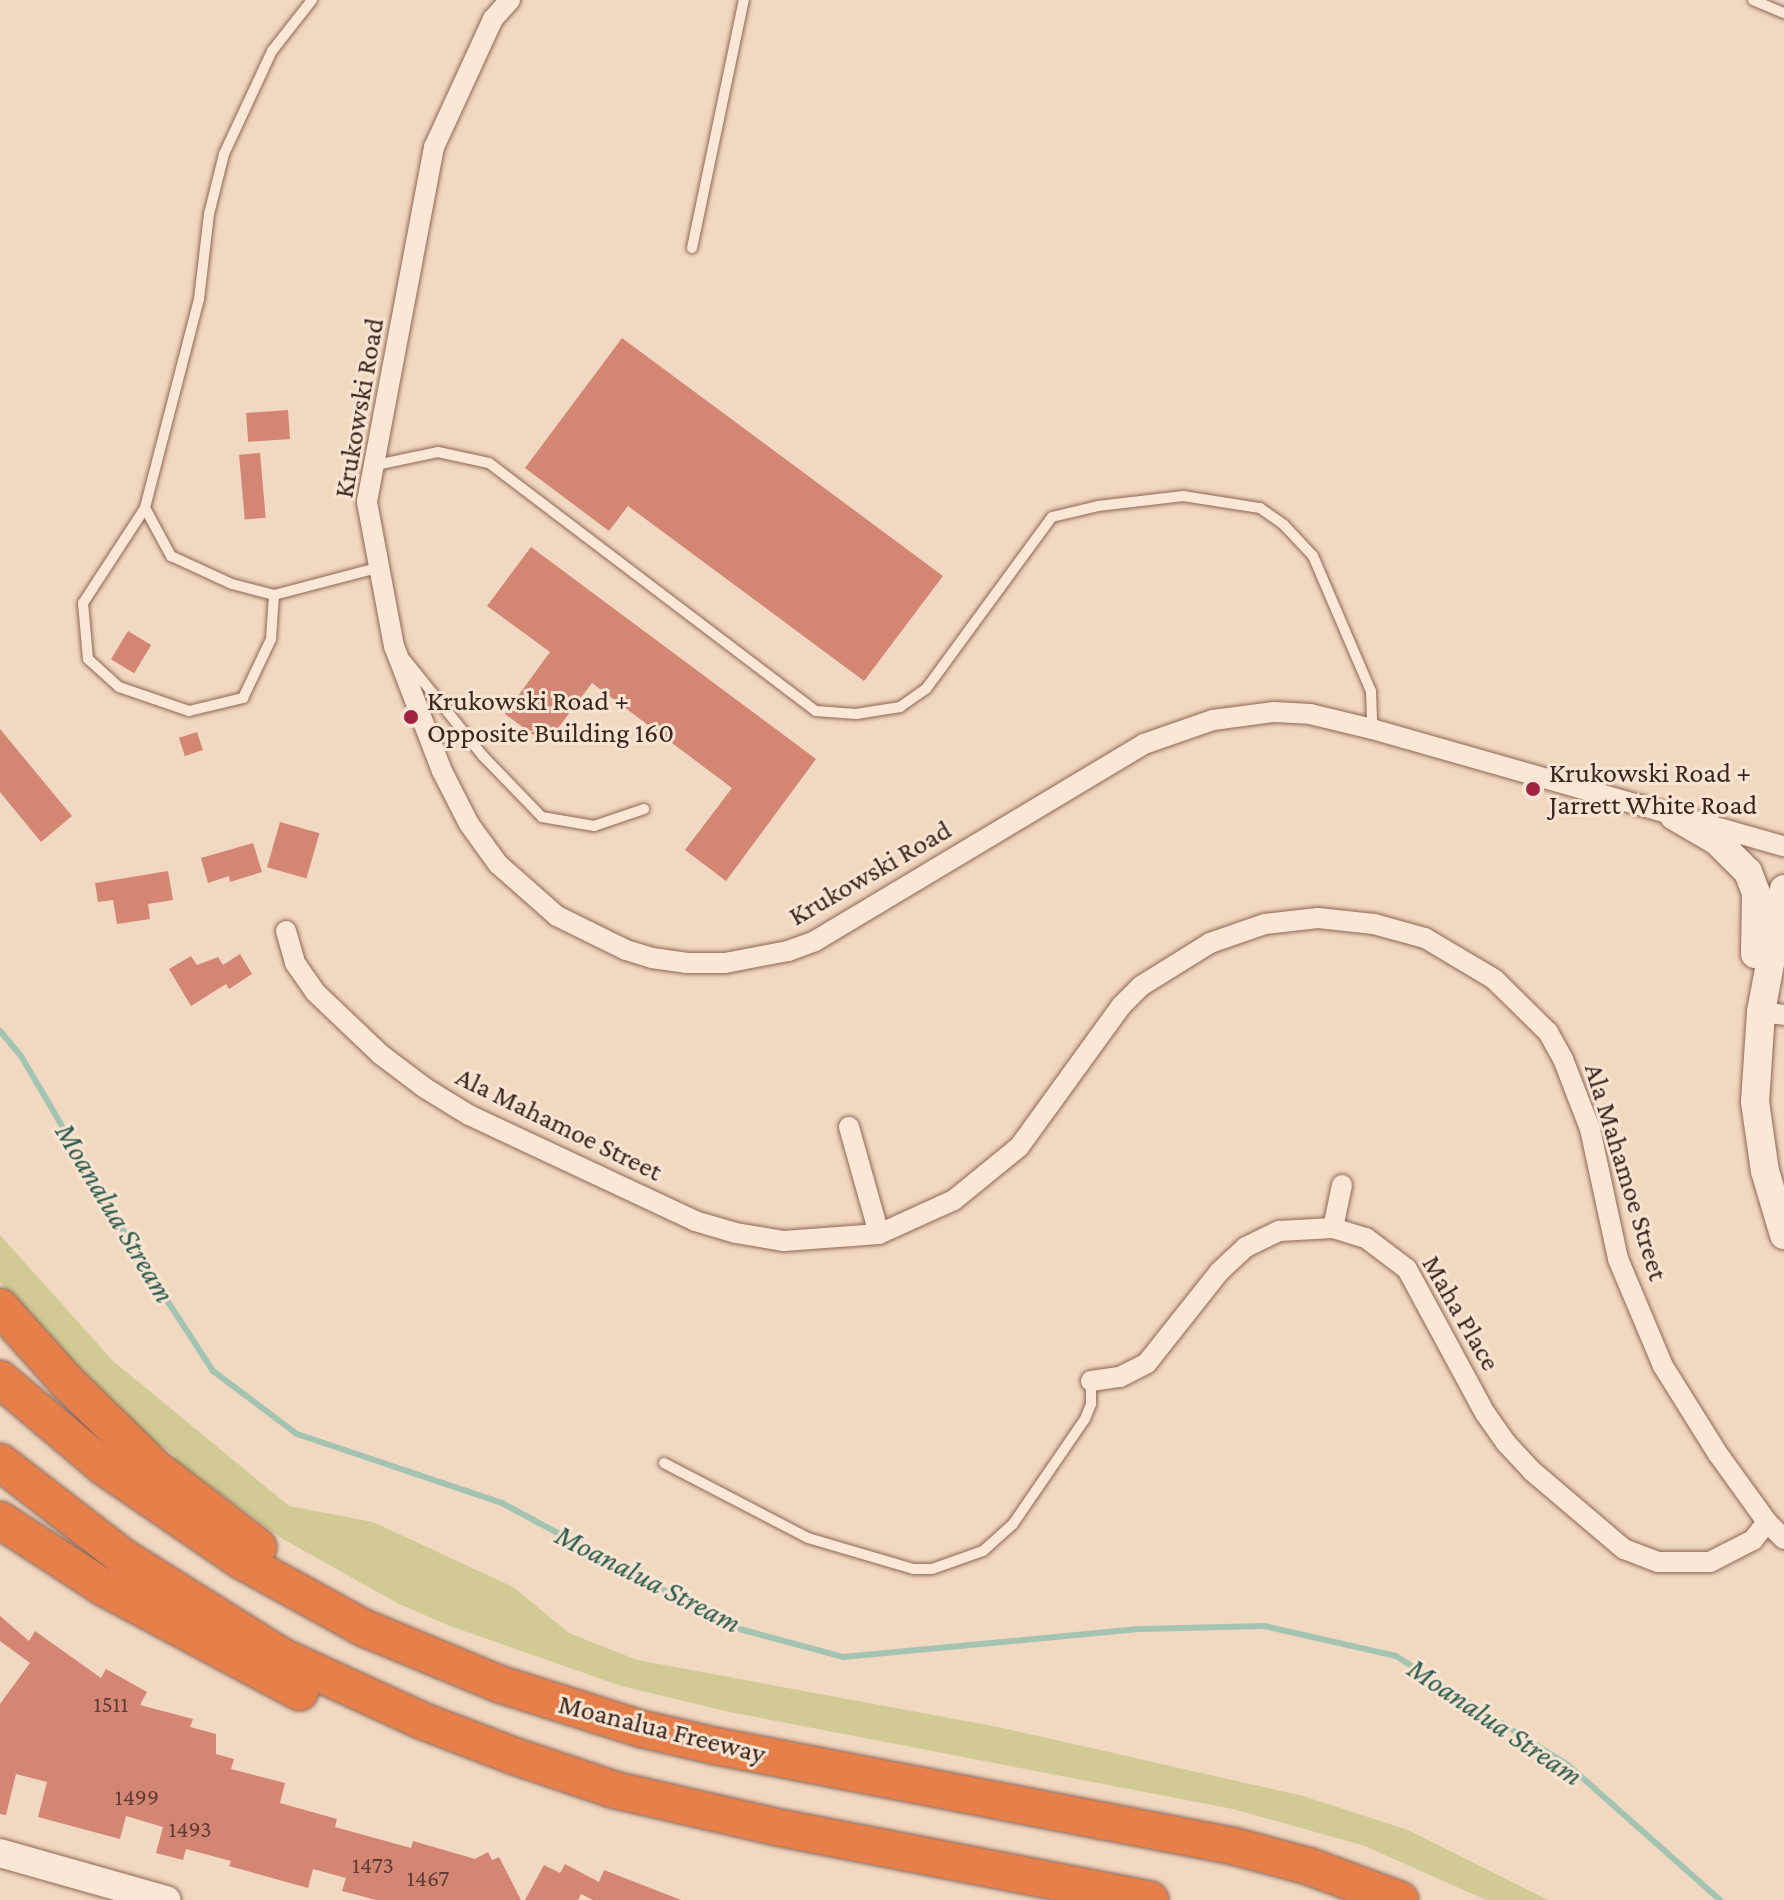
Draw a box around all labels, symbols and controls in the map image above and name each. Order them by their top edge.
street label: Krukowski Road [327,315,391,501]
place label: Krukowski Road + Opposite Building 160 [427,684,674,750]
marker: Krukowski Road + Opposite Building 160 [402,708,420,726]
place label: Krukowski Road + Jarrett White Road [1549,756,1757,822]
marker: Krukowski Road + Jarrett White Road [1524,780,1542,798]
street label: Krukowski Road [783,813,957,933]
street label: Ala Mahamoe Street [1577,1059,1675,1285]
street label: Ala Mahamoe Street [450,1060,668,1188]
water label: Moanalua Stream [47,1117,183,1309]
street label: Maha Place [1415,1249,1507,1377]
water label: Moanalua Stream [549,1517,747,1641]
water label: Moanalua Stream [1401,1650,1589,1794]
street label: Moanalua Freeway [555,1687,769,1771]
house number: 1511 [93,1690,129,1718]
house number: 1499 [115,1783,159,1811]
house number: 1493 [168,1815,212,1843]
house number: 1473 [352,1851,394,1879]
house number: 1467 [407,1864,449,1892]

